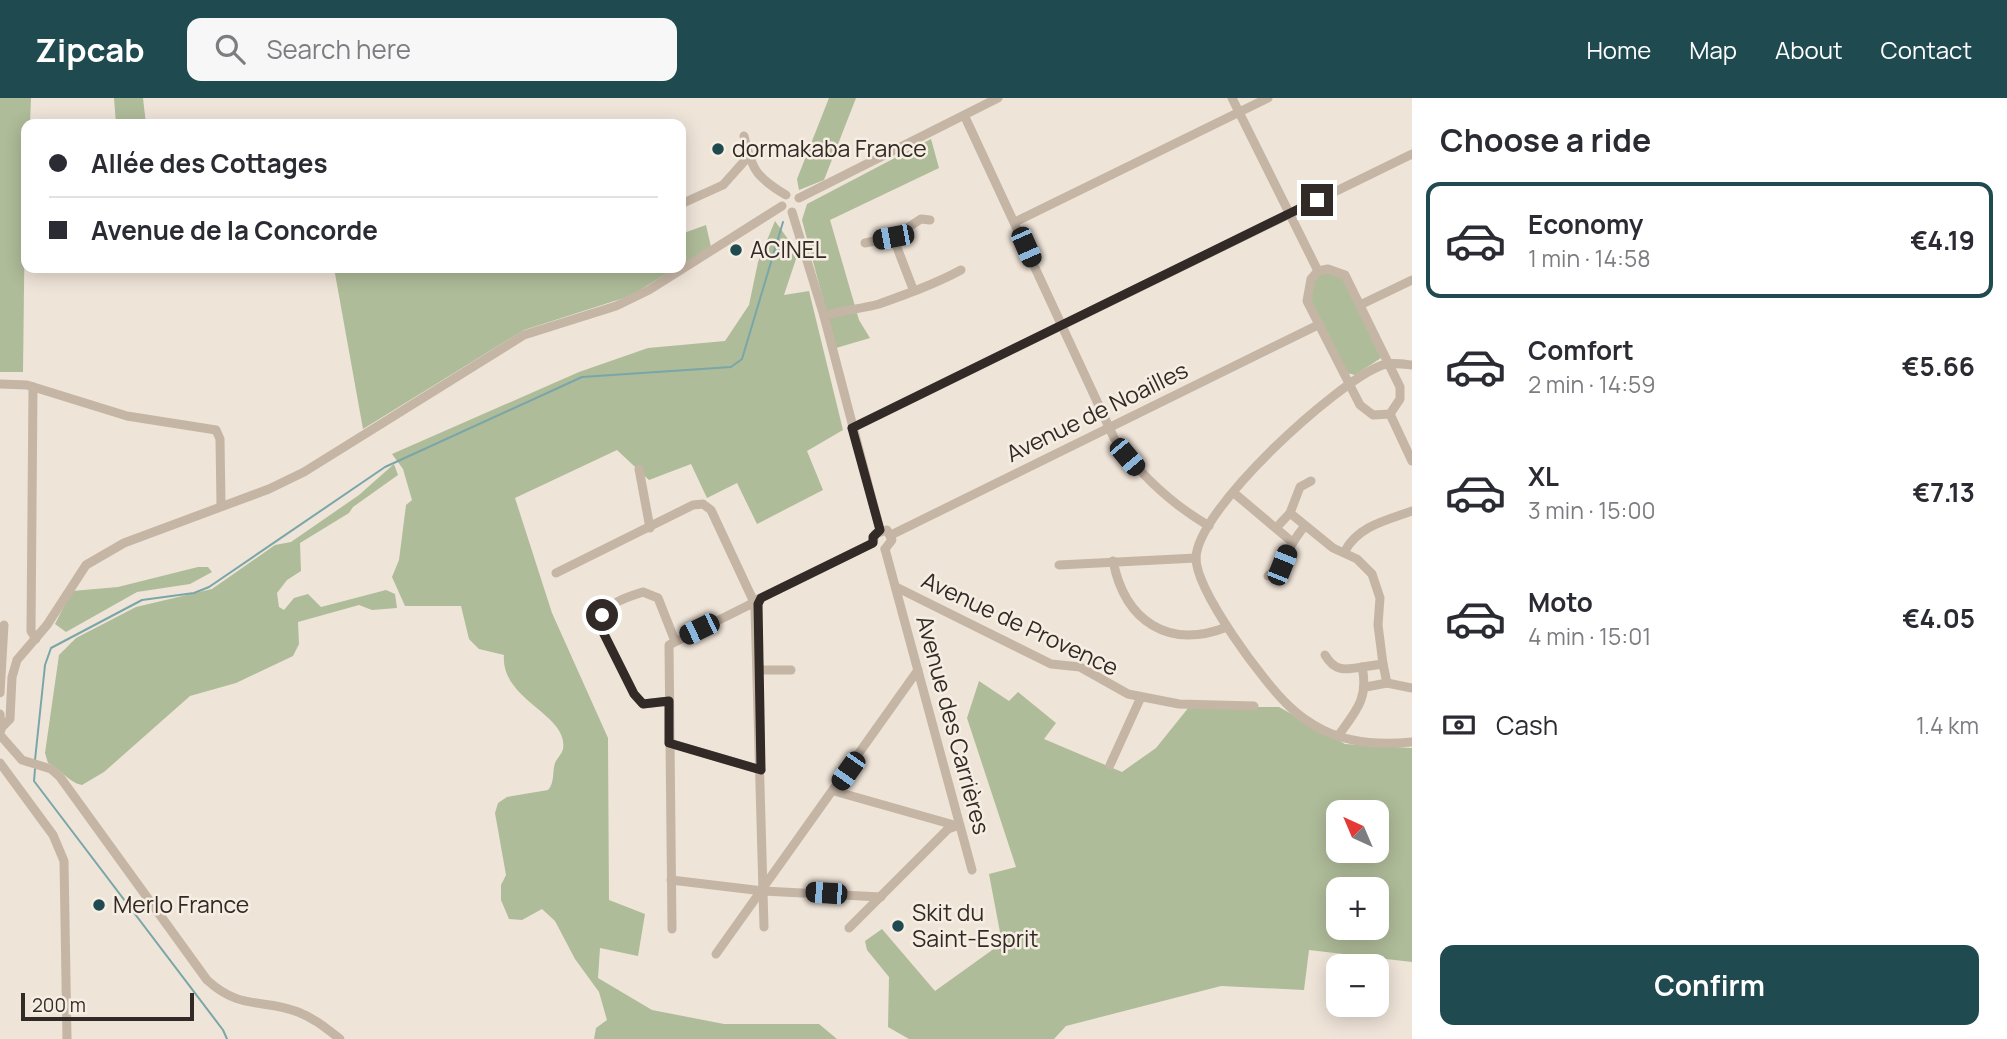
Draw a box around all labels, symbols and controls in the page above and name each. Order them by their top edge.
search box [187,18,677,81]
text: Zipcab [35,27,145,72]
icon: search [211,30,249,68]
text: Search here [267,31,411,67]
text: Home [1586,33,1651,66]
text: Map [1689,33,1737,66]
text: About [1775,33,1843,66]
text: Contact [1881,33,1972,66]
text: Choose a ride [1440,118,1651,162]
place label: dormakaba France [732,132,927,164]
marker: dormakaba France [710,141,726,157]
text: Allée des Cottages [91,145,327,181]
route end [1301,184,1333,216]
text: Economy [1528,206,1643,242]
icon: car [1444,209,1507,272]
text: Avenue de la Concorde [91,212,378,248]
text: €4.19 [1910,222,1975,258]
car [871,223,916,251]
car [1008,224,1045,270]
place label: ACINEL [750,233,827,265]
marker: ACINEL [728,242,744,258]
text: 1 min · 14:58 [1528,242,1651,274]
text: Comfort [1528,332,1634,368]
icon: car [1444,335,1507,398]
text: €5.66 [1902,348,1975,384]
street label: Avenue de Noailles [1000,353,1193,469]
text: 2 min · 14:59 [1528,368,1656,400]
car [1106,434,1149,480]
text: XL [1528,458,1559,494]
icon: car [1444,461,1507,524]
text: €7.13 [1913,474,1975,510]
text: 3 min · 15:00 [1528,494,1655,526]
car [1265,542,1300,588]
street label: Avenue de Provence [917,563,1124,683]
text: Moto [1528,584,1593,620]
icon: car [1444,587,1507,650]
route start [586,599,618,631]
text: €4.05 [1902,600,1975,636]
car [676,610,723,648]
street label: Avenue des Carrières [909,612,999,838]
text: 4 min · 15:01 [1528,620,1651,652]
icon: cash [1440,706,1478,744]
text: Cash [1496,707,1558,743]
text: 1.4 km [1916,709,1979,741]
car [828,748,869,794]
north arrow [1326,800,1390,863]
map controls [1326,800,1389,1017]
button: + [1326,877,1389,940]
car [805,881,848,905]
place label: Merlo France [113,888,249,920]
place label: Skit du Saint-Esprit [912,896,1039,954]
marker: Merlo France [91,897,107,913]
marker: Skit du Saint-Esprit [890,918,906,934]
button: Confirm [1440,945,1979,1025]
button: − [1326,954,1389,1017]
scale bar [21,990,194,1022]
text: 200 m [32,992,86,1018]

